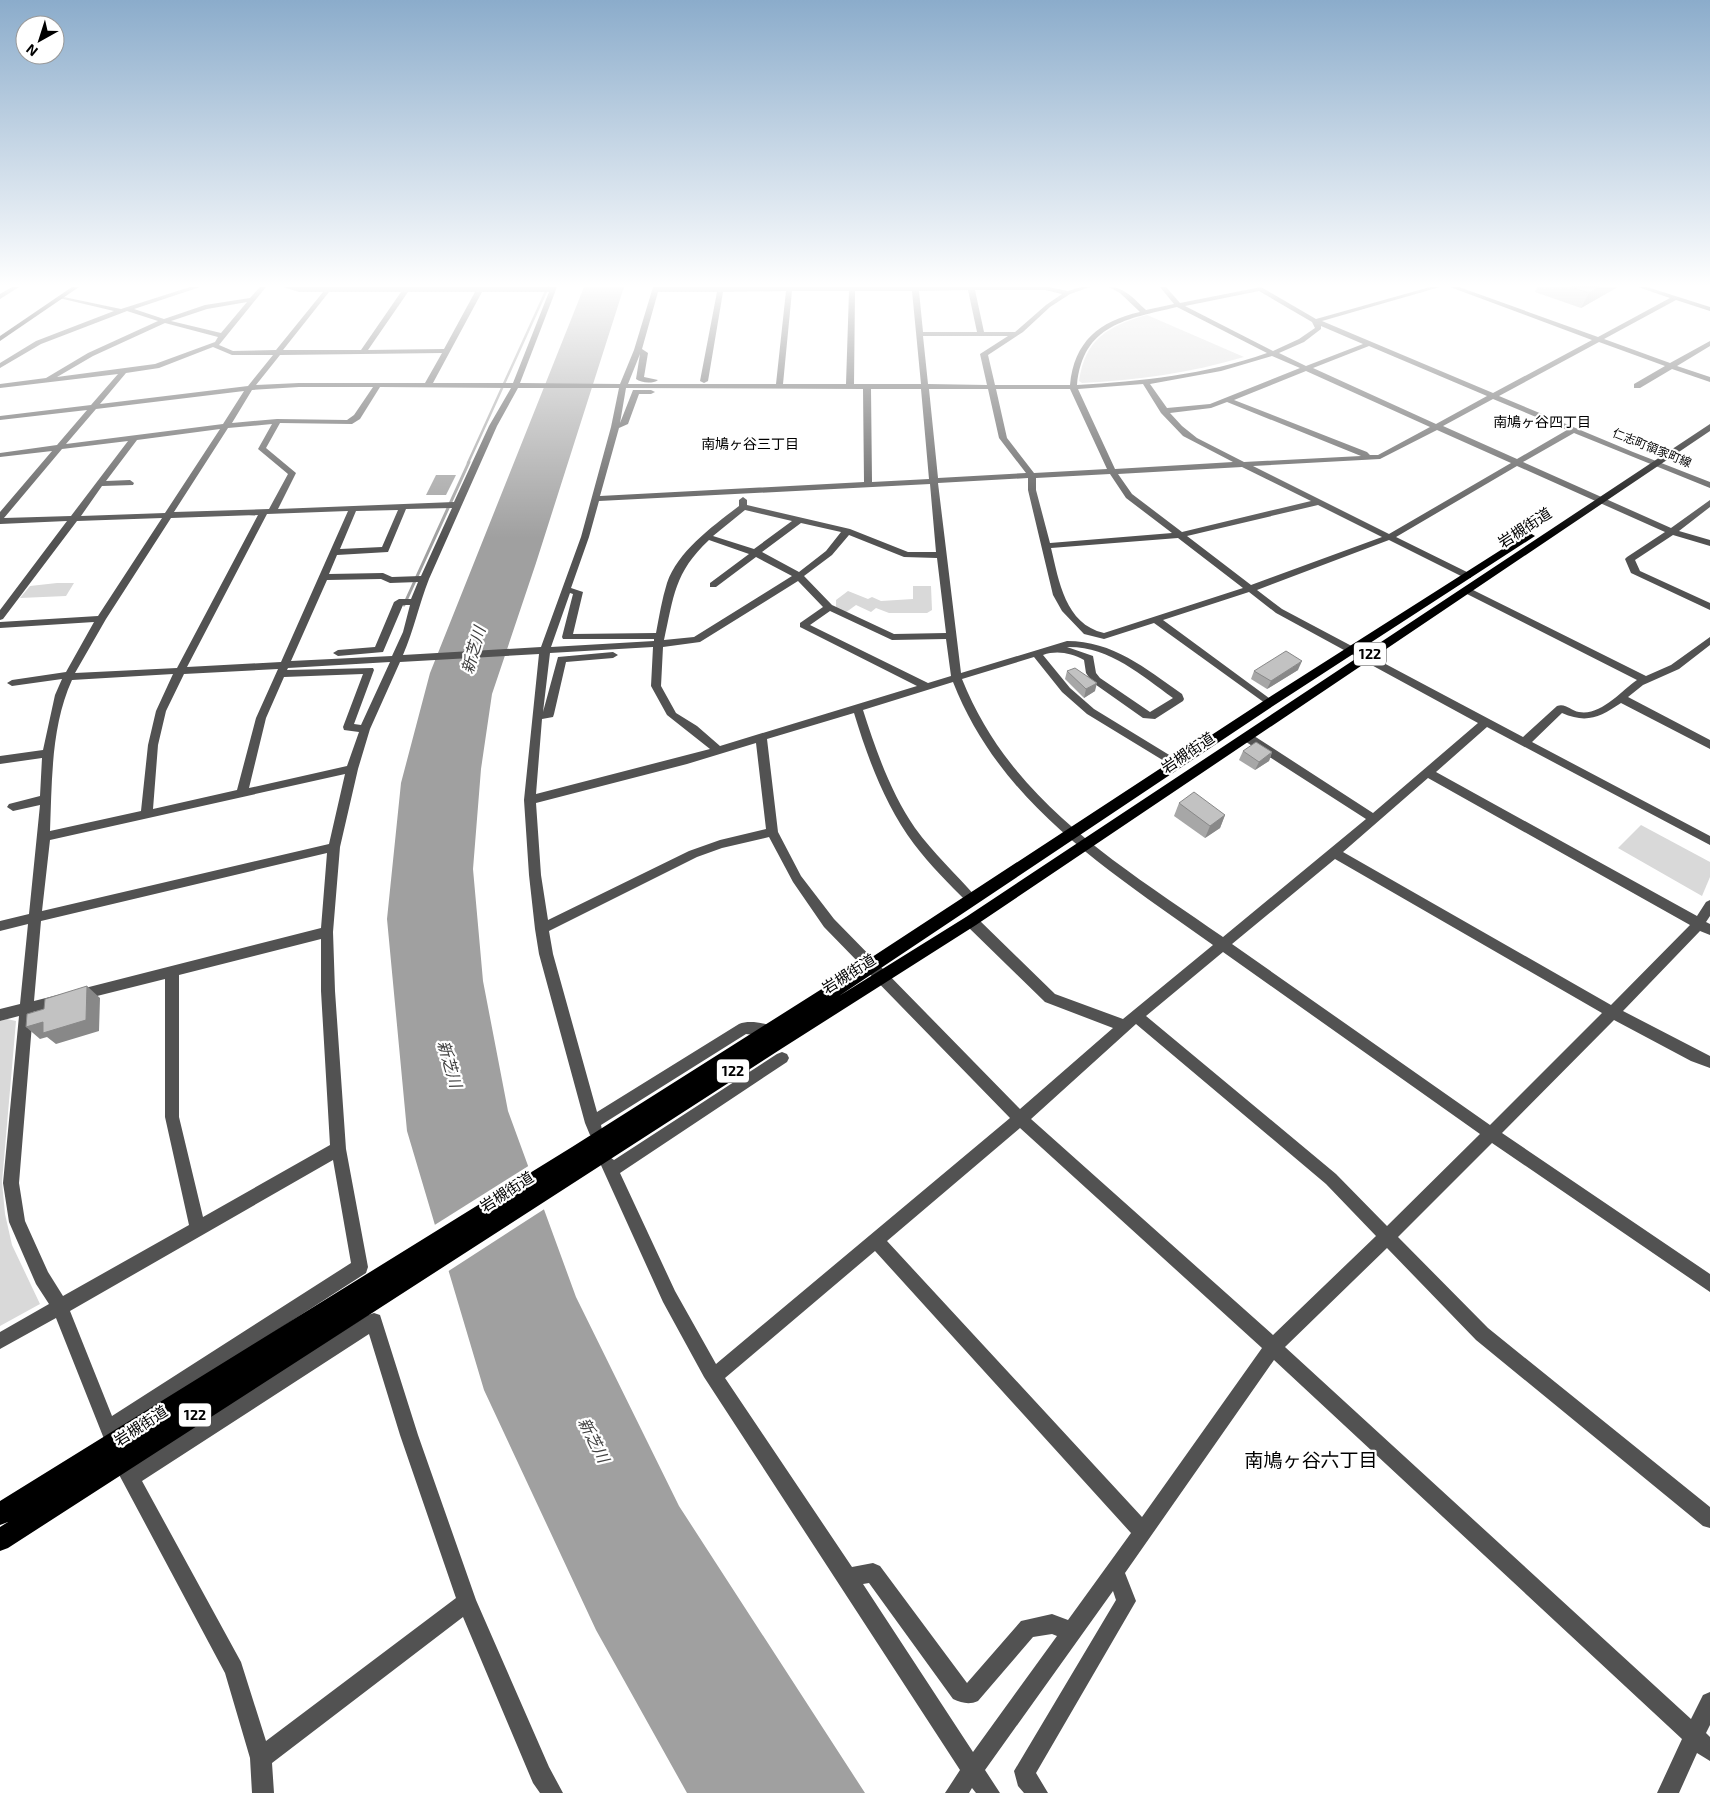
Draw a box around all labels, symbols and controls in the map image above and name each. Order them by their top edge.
north arrow [15,15,65,65]
text: N [22,41,41,60]
district label: 南鳩ヶ谷四丁目 [1493,413,1591,430]
street label: 仁志町領家町線 [1611,425,1694,469]
district label: 南鳩ヶ谷三丁目 [701,435,799,452]
street label: 岩槻街道 [1494,503,1555,551]
water label: 新芝川 [457,622,489,676]
road number: 122 [1354,642,1386,666]
street label: 岩槻街道 [1158,728,1217,776]
street label: 岩槻街道 [818,950,879,997]
water label: 新芝川 [435,1038,467,1091]
road number: 122 [717,1060,749,1082]
street label: 岩槻街道 [476,1167,537,1215]
street label: 岩槻街道 [110,1401,171,1449]
road number: 122 [179,1404,211,1426]
water label: 新芝川 [575,1414,615,1467]
district label: 南鳩ヶ谷六丁目 [1244,1448,1378,1471]

